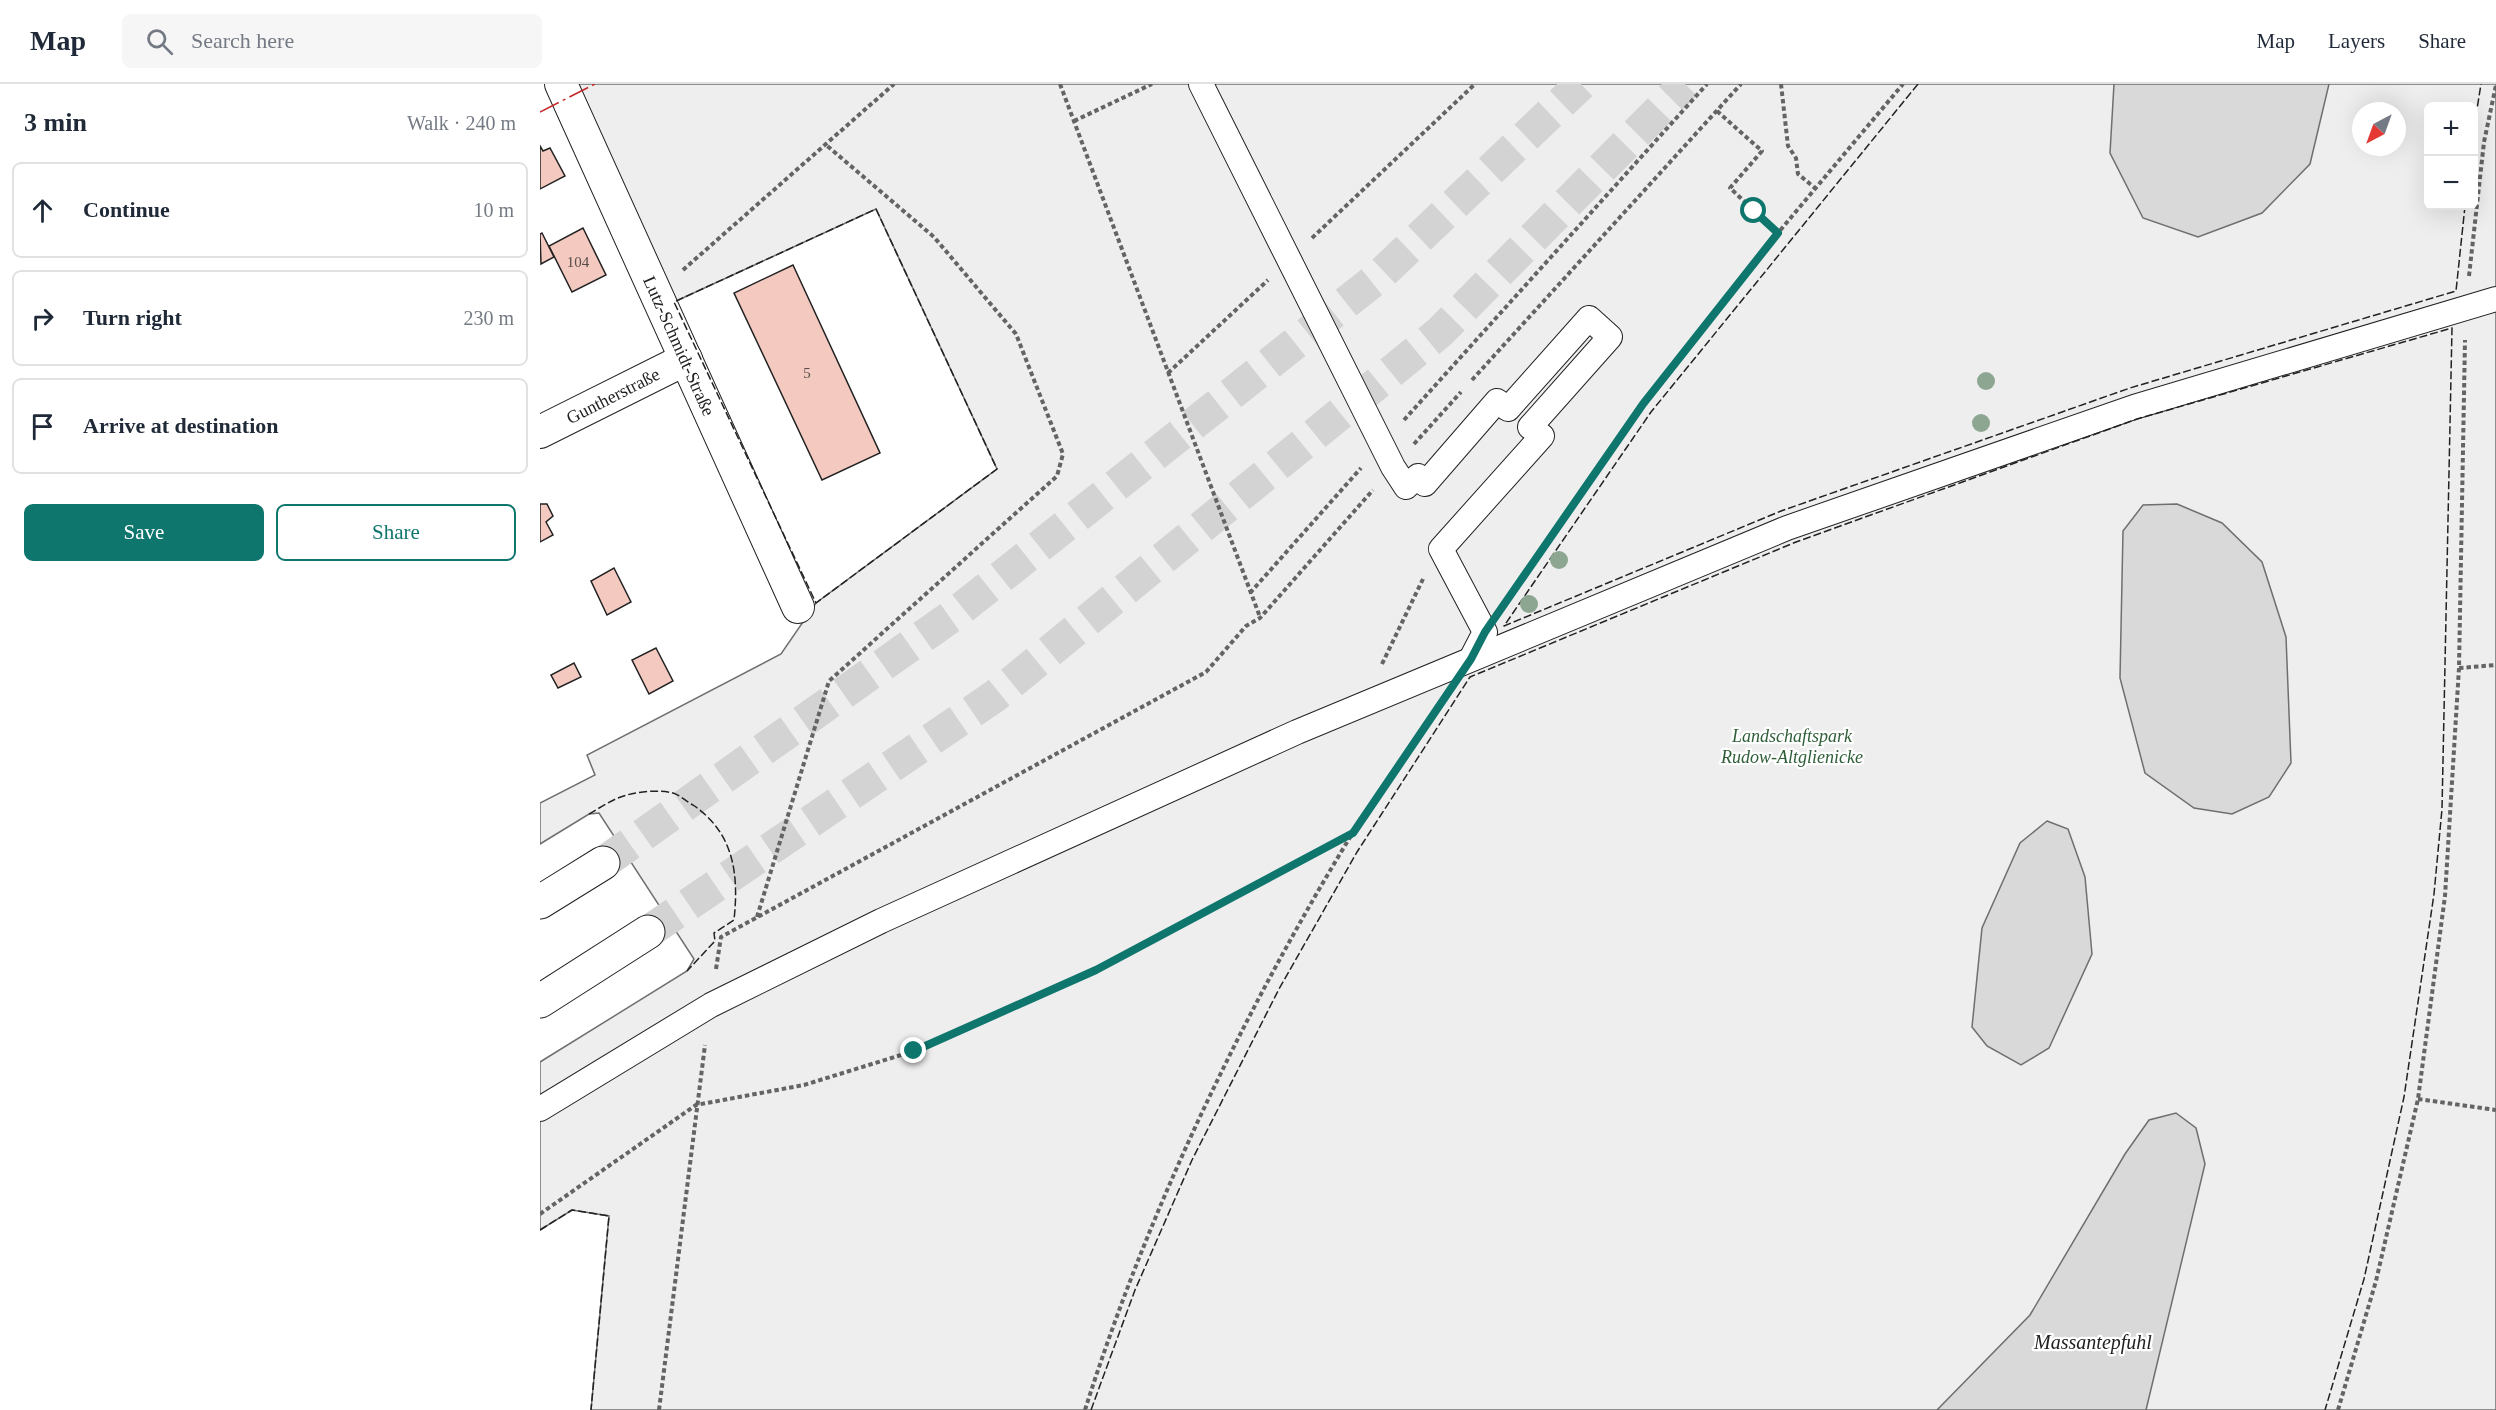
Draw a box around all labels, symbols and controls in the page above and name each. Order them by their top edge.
search box [122,14,542,68]
text: Map [30,25,86,56]
icon: search [143,25,176,58]
text: Search here [191,28,294,53]
text: Map [2257,29,2295,53]
text: Layers [2328,29,2385,53]
text: Share [2418,29,2466,53]
north arrow [2352,102,2406,156]
map controls [2424,102,2478,210]
button: + [2424,102,2478,156]
text: 3 min [24,108,87,137]
text: Walk · 240 m [407,112,516,134]
button: − [2424,156,2478,210]
icon: ahead [26,194,59,227]
text: Continue [83,197,170,222]
route start [1740,197,1766,223]
text: 10 m [473,199,514,221]
house number: 104 [567,254,590,270]
street label: Lutz-Schmidt-Straße [639,273,719,419]
icon: right [26,302,59,335]
text: Turn right [83,305,182,330]
text: 230 m [463,307,514,329]
street label: Guntherstraße [563,364,663,428]
house number: 5 [803,365,811,381]
icon: arrive [26,410,59,443]
text: Arrive at destination [83,413,279,438]
button: Save [24,504,264,561]
button: Share [276,504,516,561]
park label: Landschaftspark Rudow-Altglienicke [1720,726,1863,767]
route end [900,1037,926,1063]
water label: Massantepfuhl [2033,1331,2152,1354]

